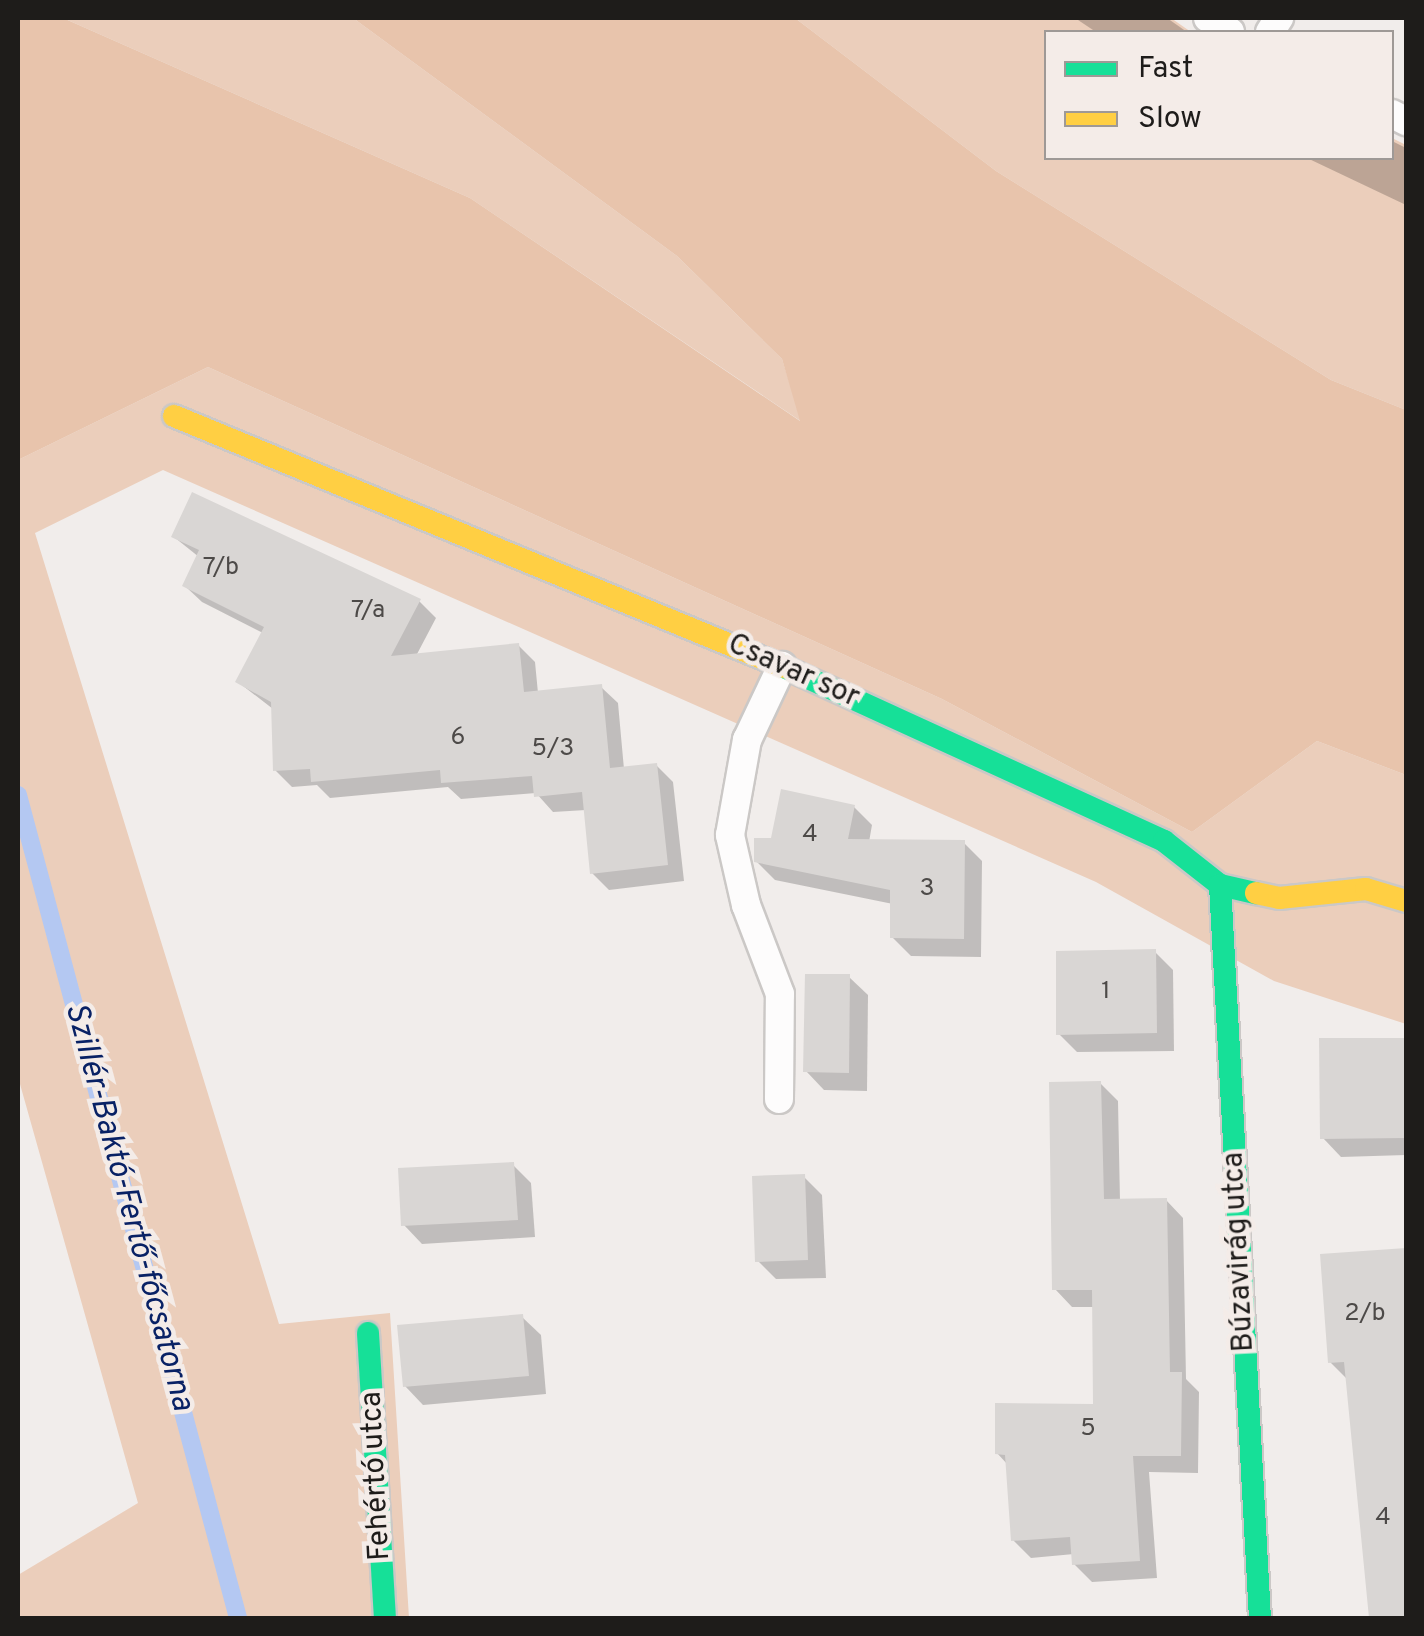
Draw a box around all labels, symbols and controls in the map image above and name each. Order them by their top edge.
legend [1044,30,1394,160]
text: Fast [1138,51,1193,88]
text: Slow [1138,101,1202,138]
house number: 7/b [203,553,239,583]
house number: 7/a [351,596,385,626]
street label: Csavar sor [722,627,864,717]
house number: 6 [451,723,465,753]
house number: 5/3 [532,734,574,764]
house number: 4 [802,820,818,850]
house number: 3 [919,874,935,904]
house number: 1 [1101,977,1111,1007]
water label: Szillér-Baktó-Fertő-főcsatorna [55,999,201,1415]
street label: Búzavirág utca [1217,1151,1263,1353]
house number: 2/b [1344,1299,1386,1329]
street label: Fehértó utca [355,1390,399,1562]
house number: 5 [1080,1414,1096,1444]
house number: 4 [1375,1503,1391,1533]

